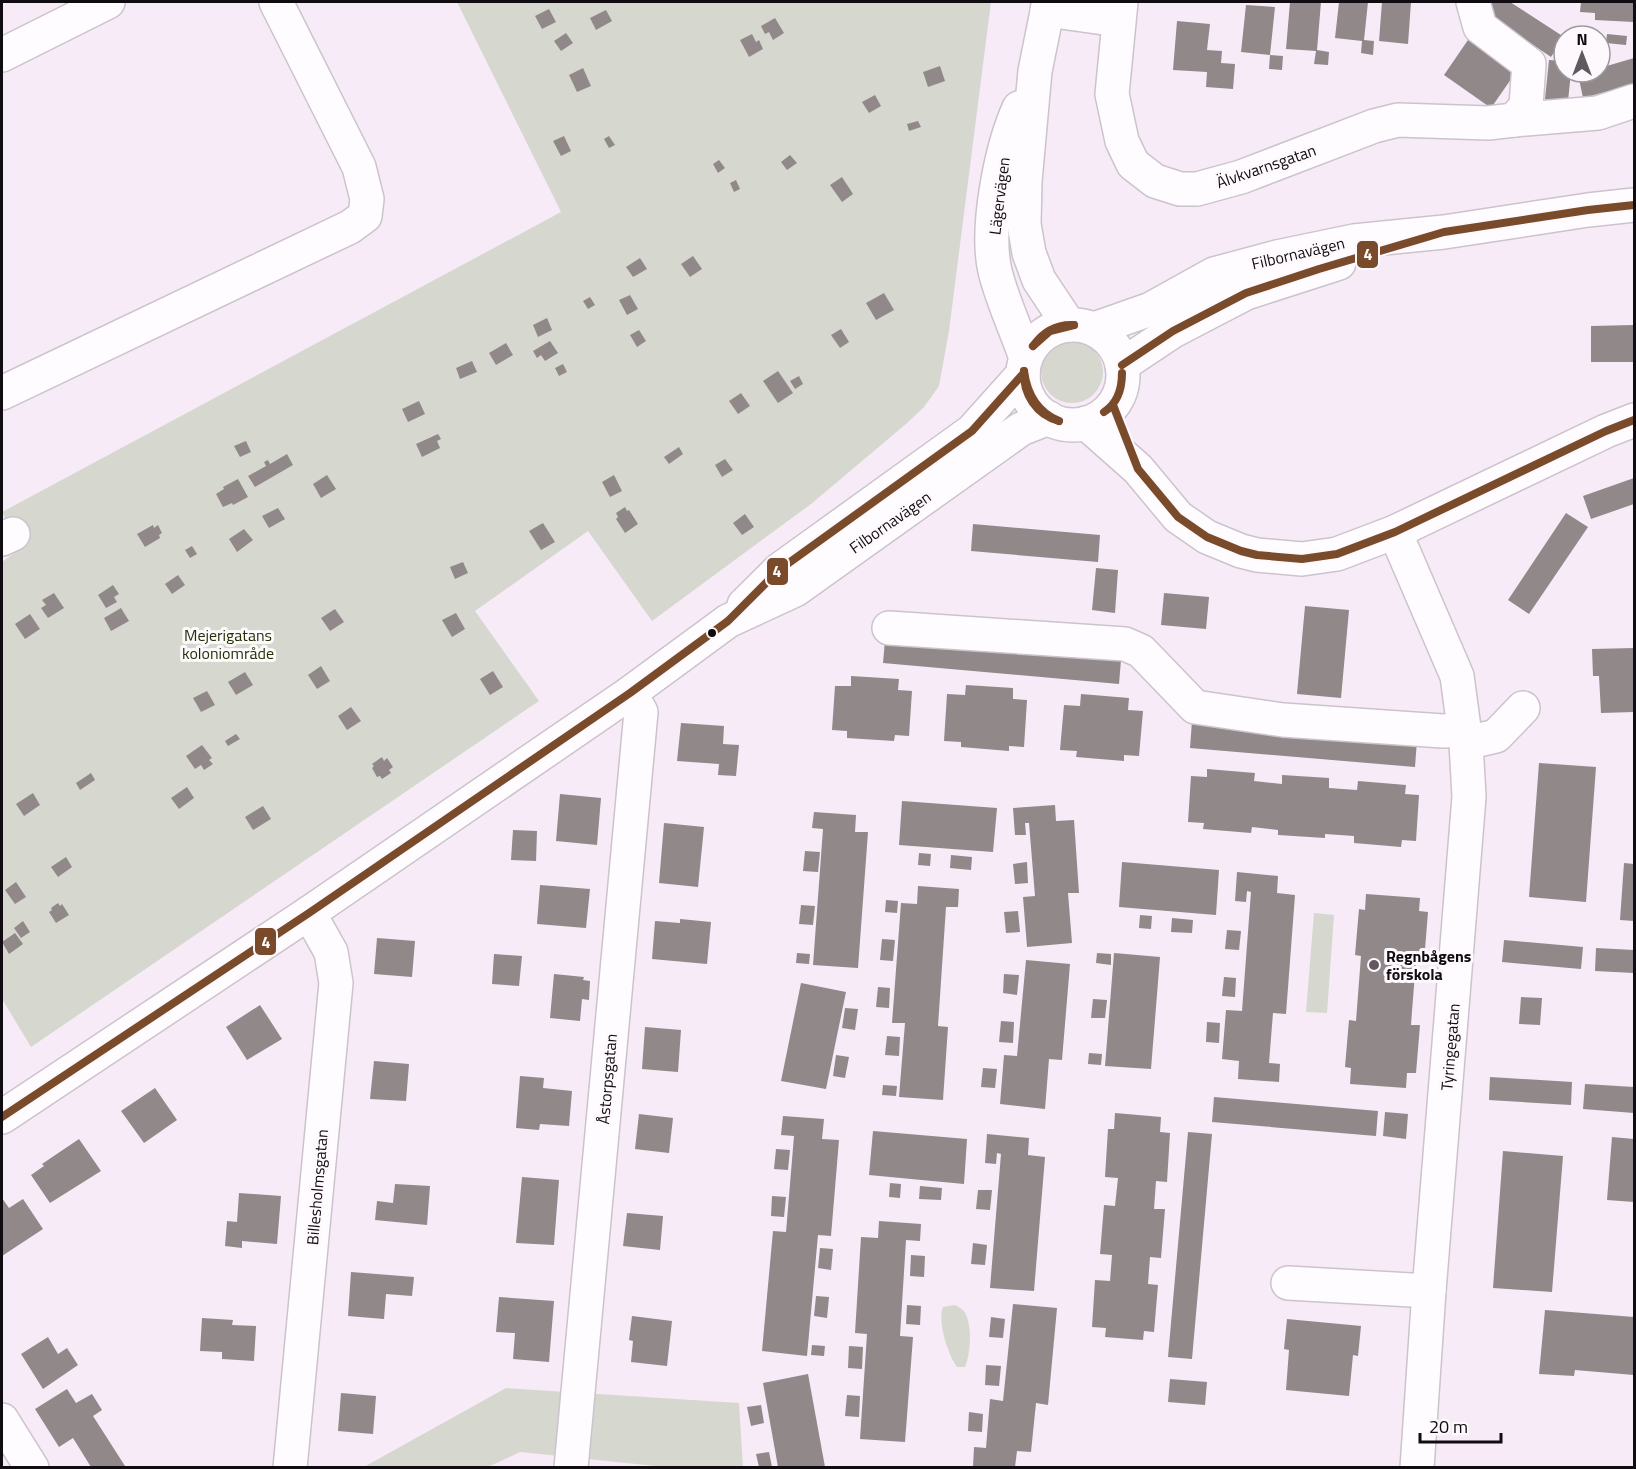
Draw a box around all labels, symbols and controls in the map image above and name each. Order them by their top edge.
north arrow [1552,24,1612,84]
text: N [1576,27,1588,51]
street label: Älvkvarnsgatan [1213,138,1319,194]
street label: Lägervägen [982,156,1016,236]
street label: Filbornavägen [1249,231,1347,275]
line badge: 4 [1356,240,1379,269]
text: 4 [1364,242,1373,266]
street label: Filbornavägen [844,485,936,559]
line badge: 4 [766,557,789,586]
text: 4 [773,559,782,583]
park label: Mejerigatans koloniområde [182,623,274,665]
unlabelled marker [706,627,718,639]
line badge: 4 [254,927,277,956]
text: 4 [262,930,271,954]
place label: Regnbågens förskola [1386,944,1471,986]
marker: Regnbågens förskola [1367,958,1381,972]
street label: Tyringegatan [1434,1002,1466,1092]
street label: Åstorpsgatan [591,1033,623,1125]
street label: Billesholmsgatan [300,1128,334,1246]
scale bar [1420,1406,1501,1444]
text: 20 m [1429,1413,1468,1440]

